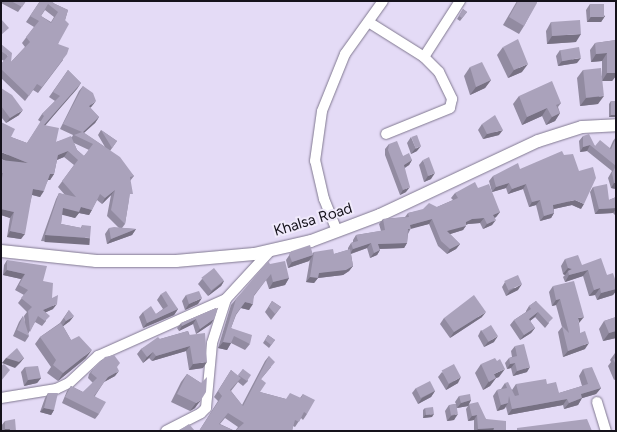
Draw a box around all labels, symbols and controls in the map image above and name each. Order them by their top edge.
street label: Khalsa Road [271,200,355,240]

